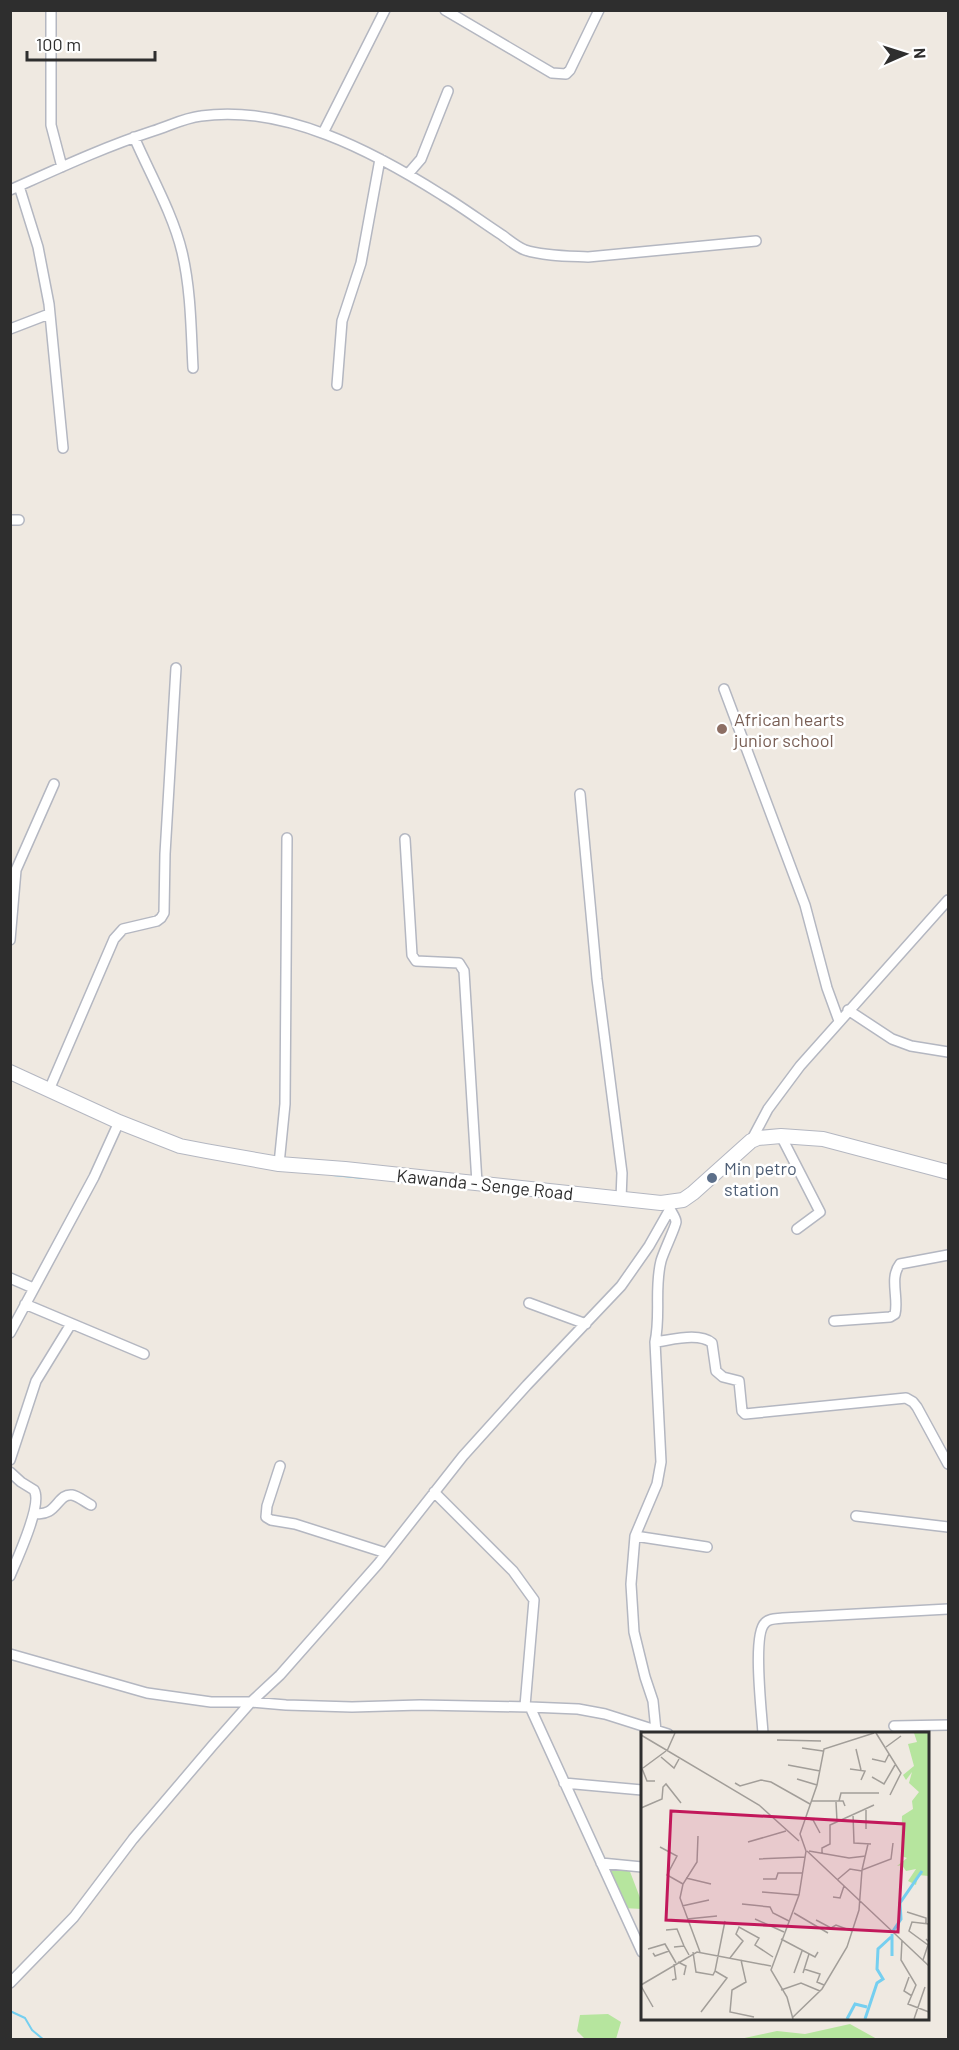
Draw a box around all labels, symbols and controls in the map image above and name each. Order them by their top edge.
scale bar [27,24,154,62]
north arrow [875,24,935,84]
text: 100 m [36,33,81,55]
text: N [911,47,930,59]
place label: African hearts junior school [733,708,844,751]
marker: African hearts junior school [715,722,729,736]
place label: Min petro station [724,1157,797,1200]
street label: Kawanda - Senge Road [396,1164,574,1204]
marker: Min petro station [705,1171,719,1185]
inset map [641,1732,929,2020]

